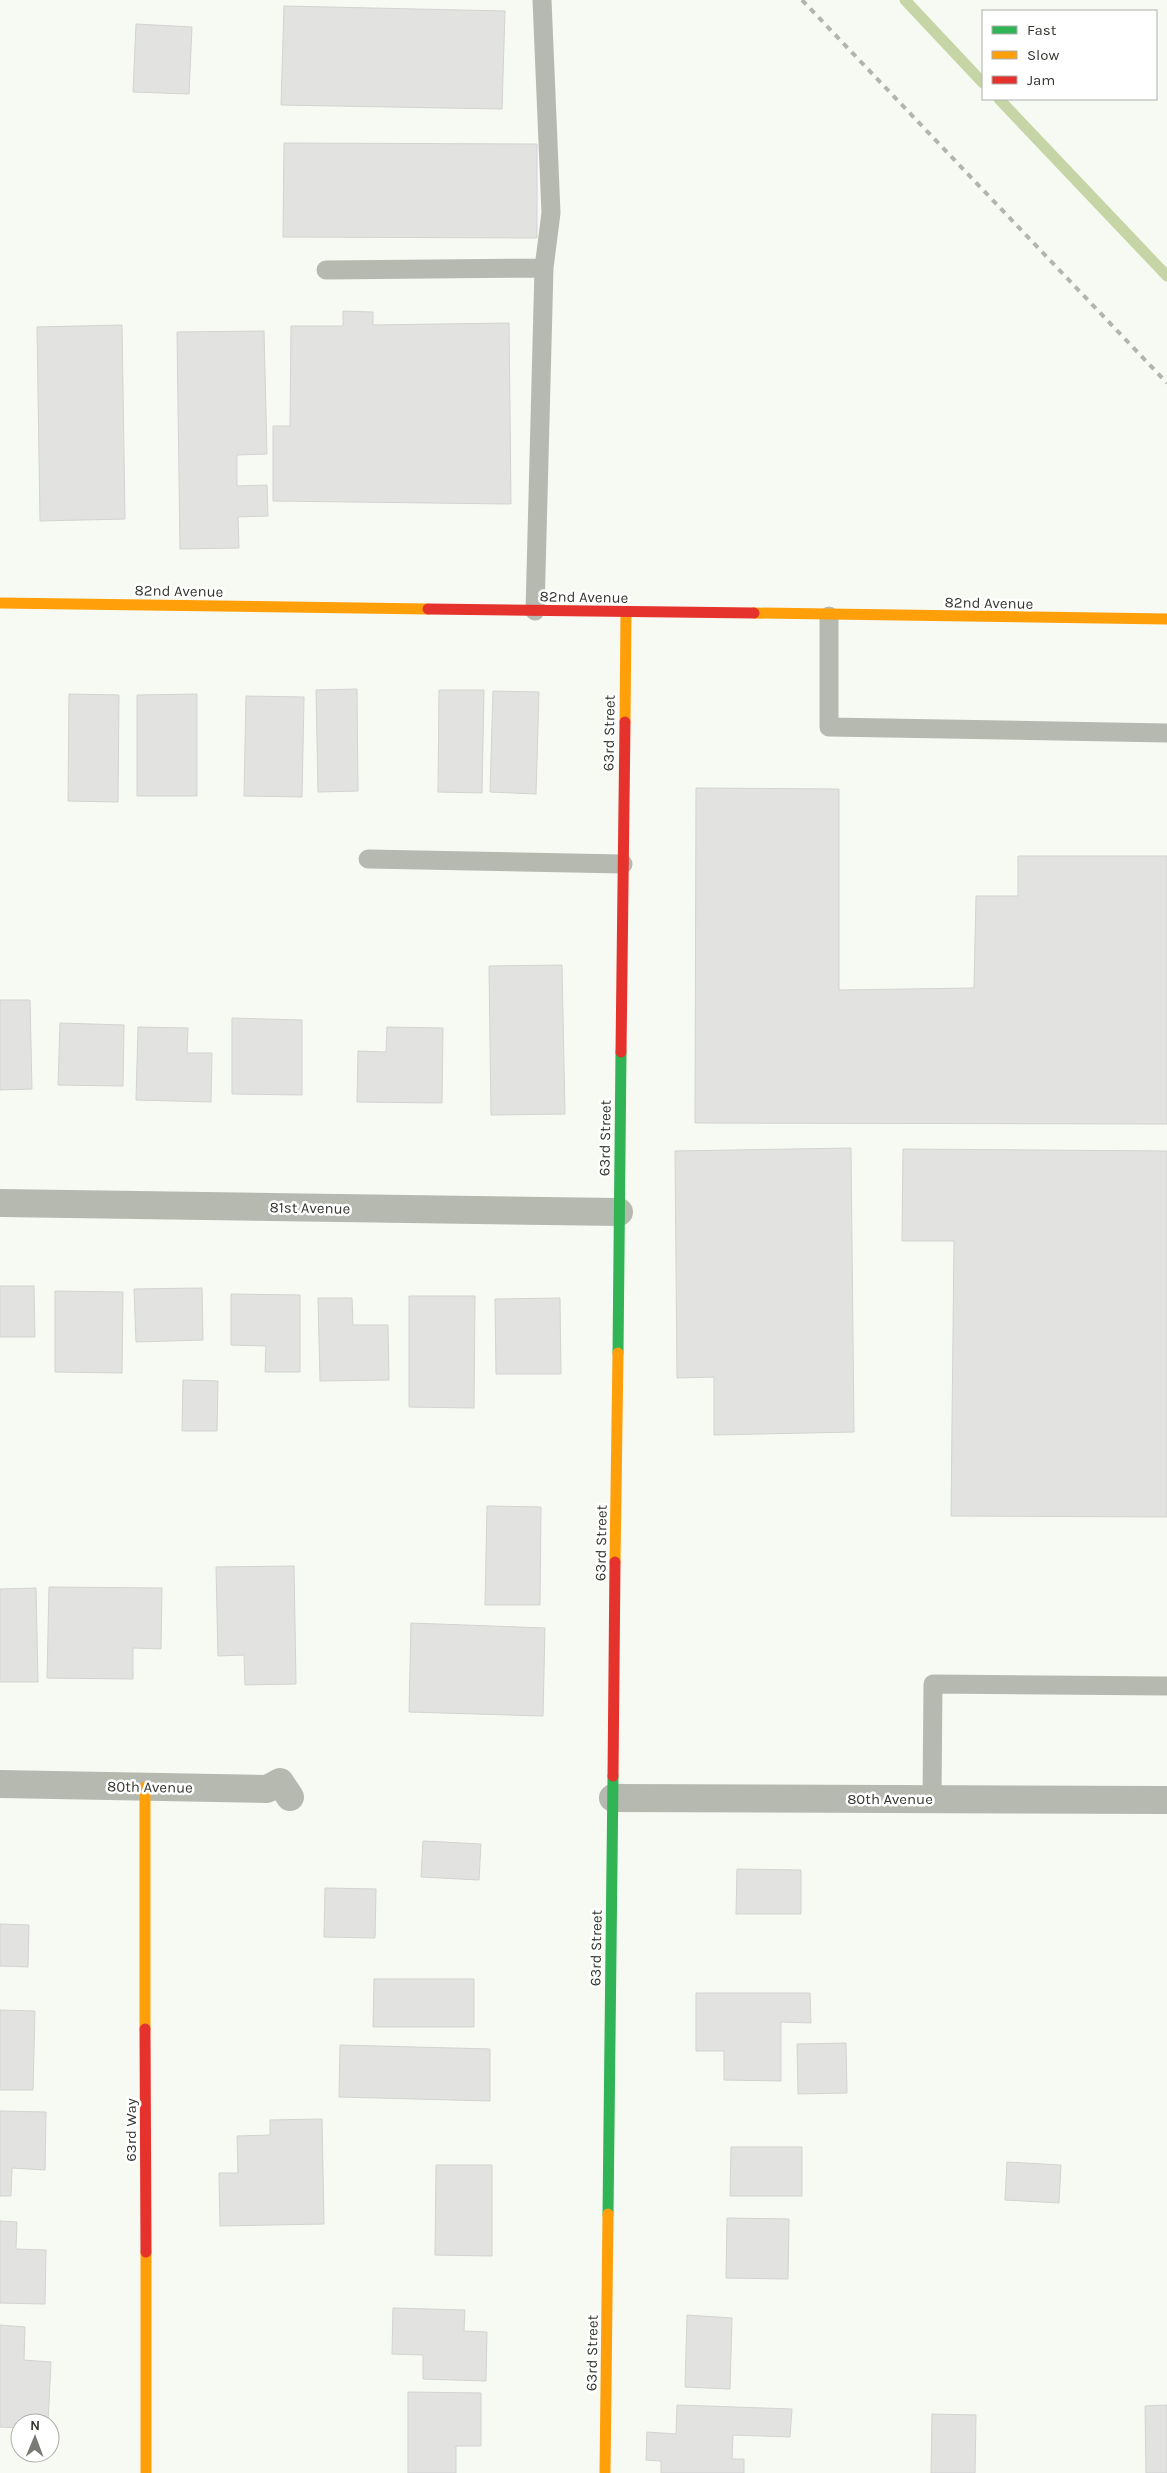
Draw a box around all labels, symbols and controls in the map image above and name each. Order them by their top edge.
legend [982,10,1157,100]
text: Fast [1027,21,1057,39]
text: Slow [1027,46,1059,64]
text: Jam [1027,71,1055,89]
street label: 82nd Avenue [134,581,224,601]
street label: 82nd Avenue [539,587,629,607]
street label: 82nd Avenue [944,593,1034,613]
street label: 63rd Street [599,694,619,771]
street label: 63rd Street [595,1099,615,1176]
street label: 81st Avenue [270,1198,350,1218]
street label: 63rd Street [591,1504,611,1581]
street label: 80th Avenue [107,1777,193,1797]
street label: 80th Avenue [847,1790,933,1808]
street label: 63rd Street [586,1909,606,1986]
street label: 63rd Way [122,2098,140,2162]
street label: 63rd Street [582,2314,602,2391]
north arrow [10,2413,60,2463]
text: N [30,2417,40,2434]

